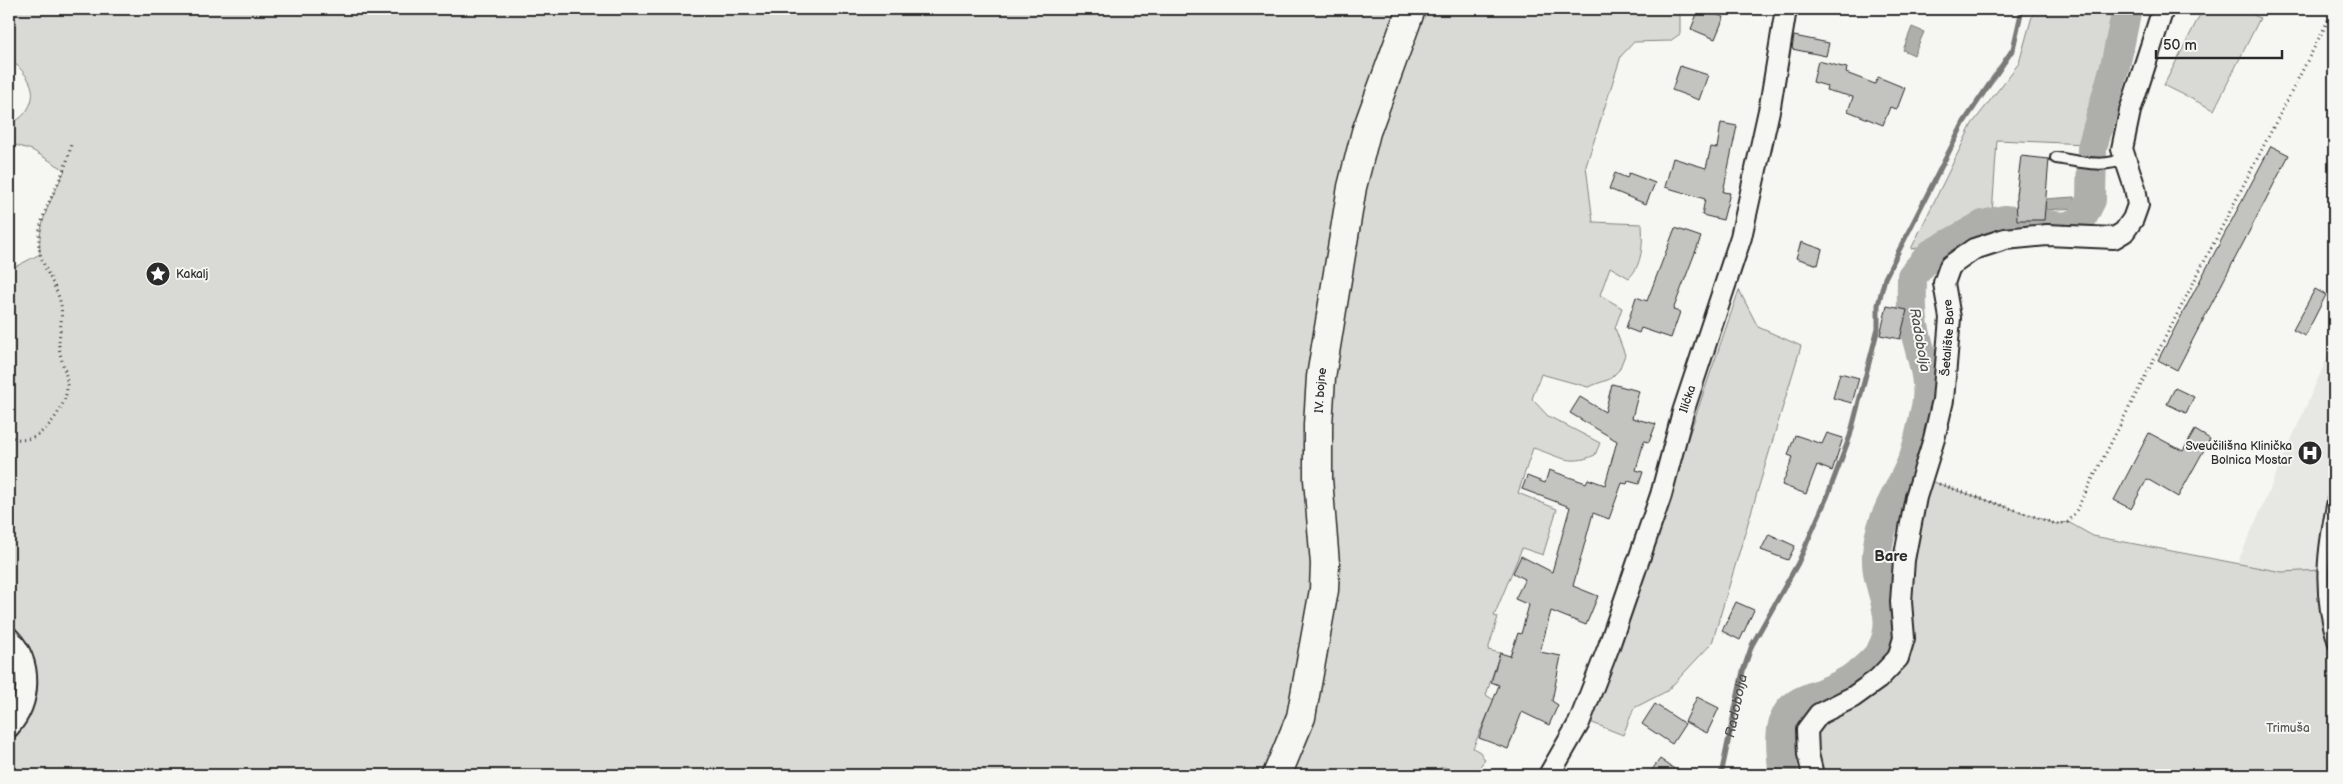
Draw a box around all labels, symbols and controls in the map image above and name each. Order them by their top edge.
scale bar [2156,28,2282,60]
text: 50 m [2163,36,2197,55]
place icon: Kakalj [145,261,171,287]
place label: Kakalj [176,267,209,282]
street label: Šetalište Bare [1937,298,1958,377]
water label: Radobolja [1906,307,1934,373]
street label: IV. bojne [1311,366,1330,413]
street label: Ilićka [1676,383,1699,415]
place label: Sveučilišna Klinička Bolnica Mostar [2185,439,2293,468]
hospital icon: Sveučilišna Klinička Bolnica Mostar [2297,440,2323,466]
district label: Bare [1874,547,1908,566]
water label: Radobolja [1721,672,1751,739]
park label: Trimuša [2266,721,2310,736]

